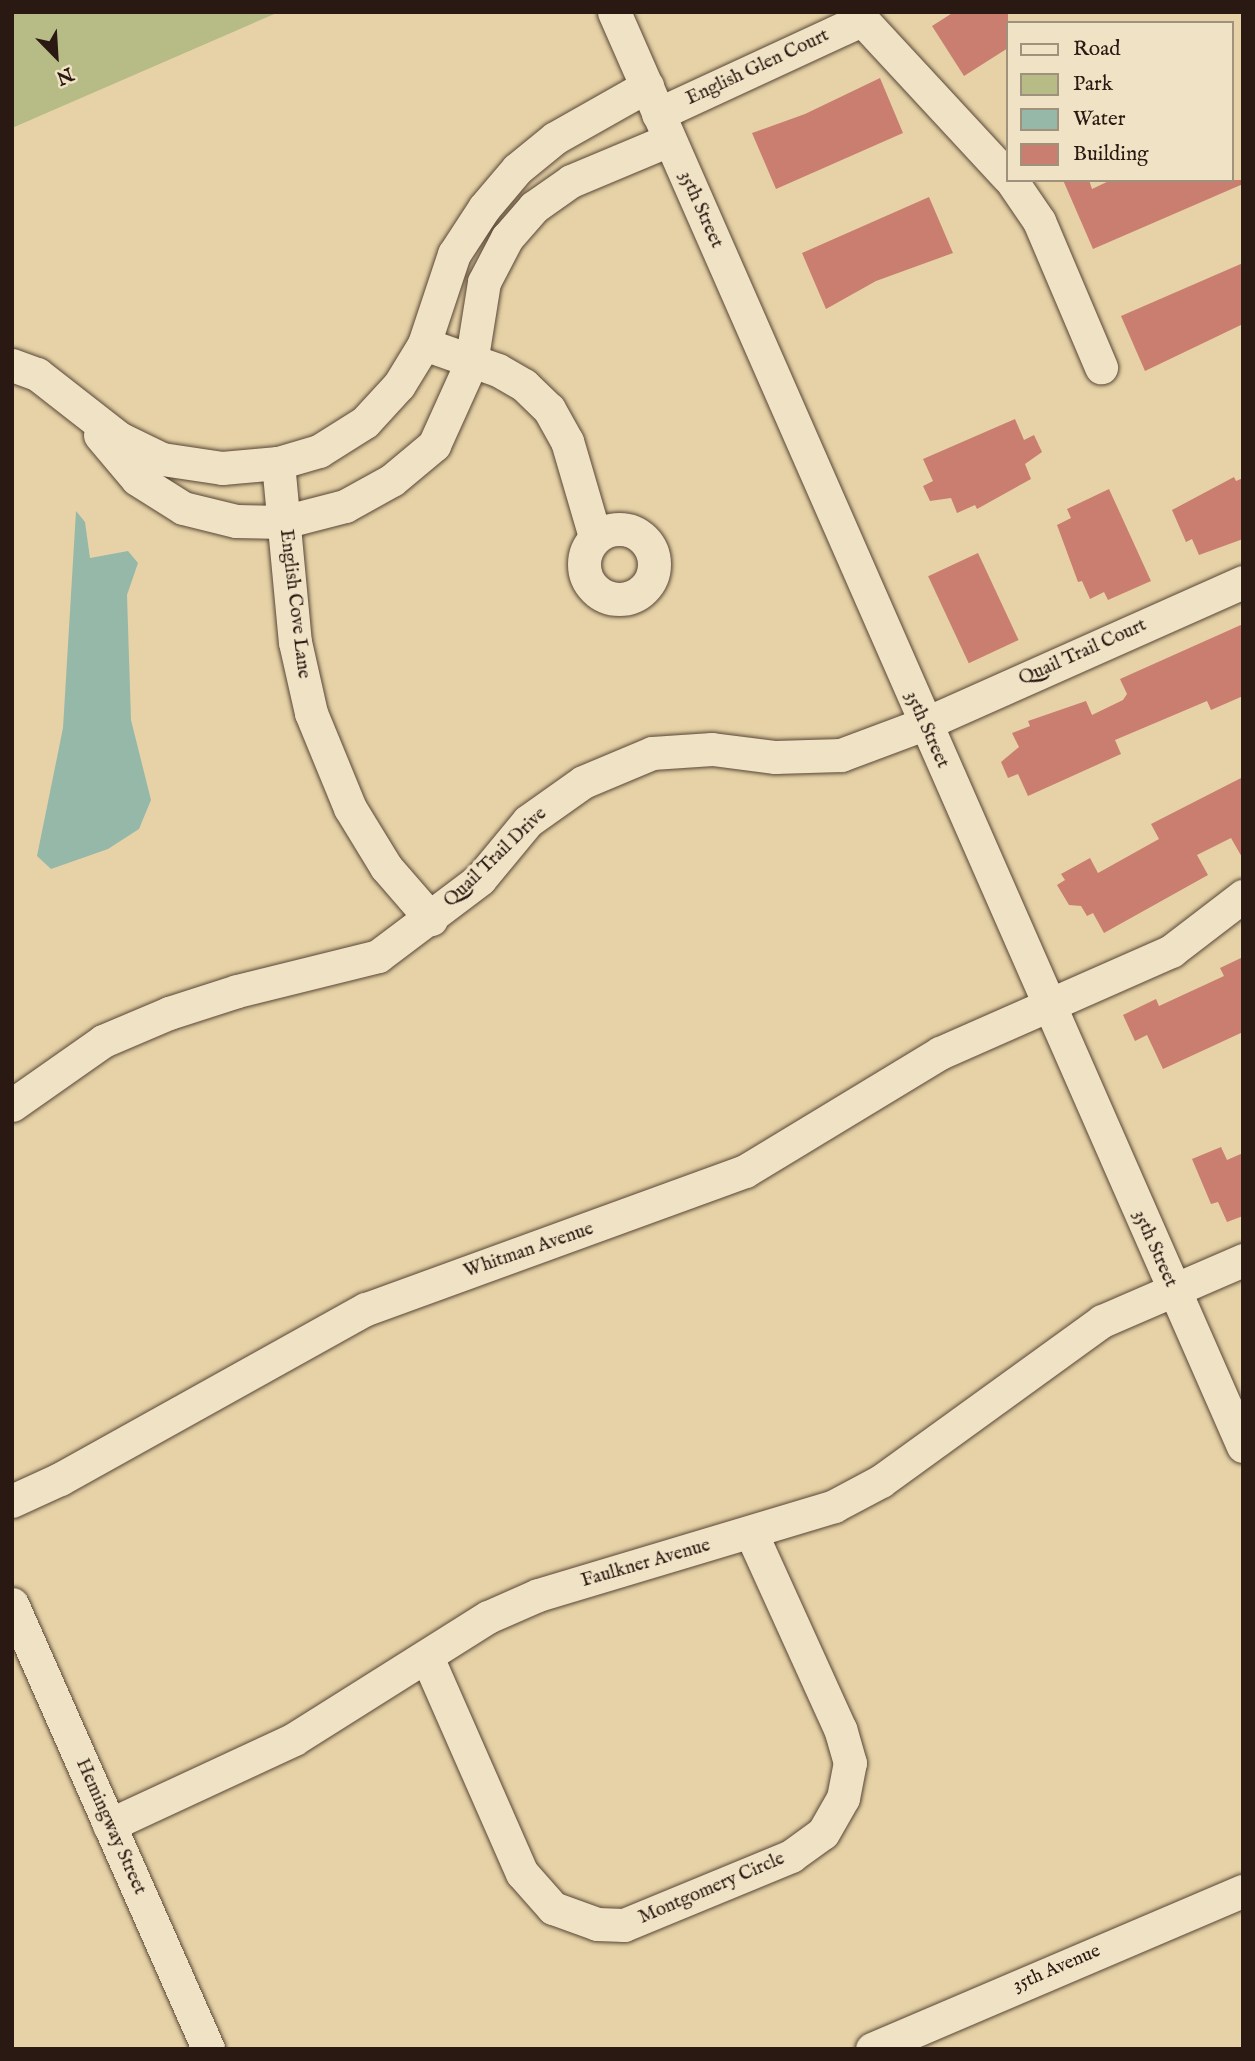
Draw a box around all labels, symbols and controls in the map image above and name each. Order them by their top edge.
north arrow [21,21,91,91]
legend [1006,21,1234,182]
street label: English Glen Court [683,25,833,111]
text: Road [1073,36,1120,63]
text: N [52,61,77,89]
text: Park [1073,71,1113,98]
text: Water [1073,106,1125,133]
text: Building [1073,141,1148,168]
street label: 35th Street [673,168,727,252]
street label: English Cove Lane [274,528,314,680]
street label: Quail Trail Court [1016,615,1150,691]
street label: 35th Street [899,688,953,772]
street label: Quail Trail Drive [440,803,552,913]
street label: 35th Street [1127,1207,1181,1291]
street label: Whitman Avenue [461,1218,597,1284]
street label: Faulkner Avenue [579,1535,713,1593]
street label: Hemingway Street [70,1755,150,1899]
street label: Montgomery Circle [636,1848,788,1930]
street label: 35th Avenue [1010,1940,1104,1998]

